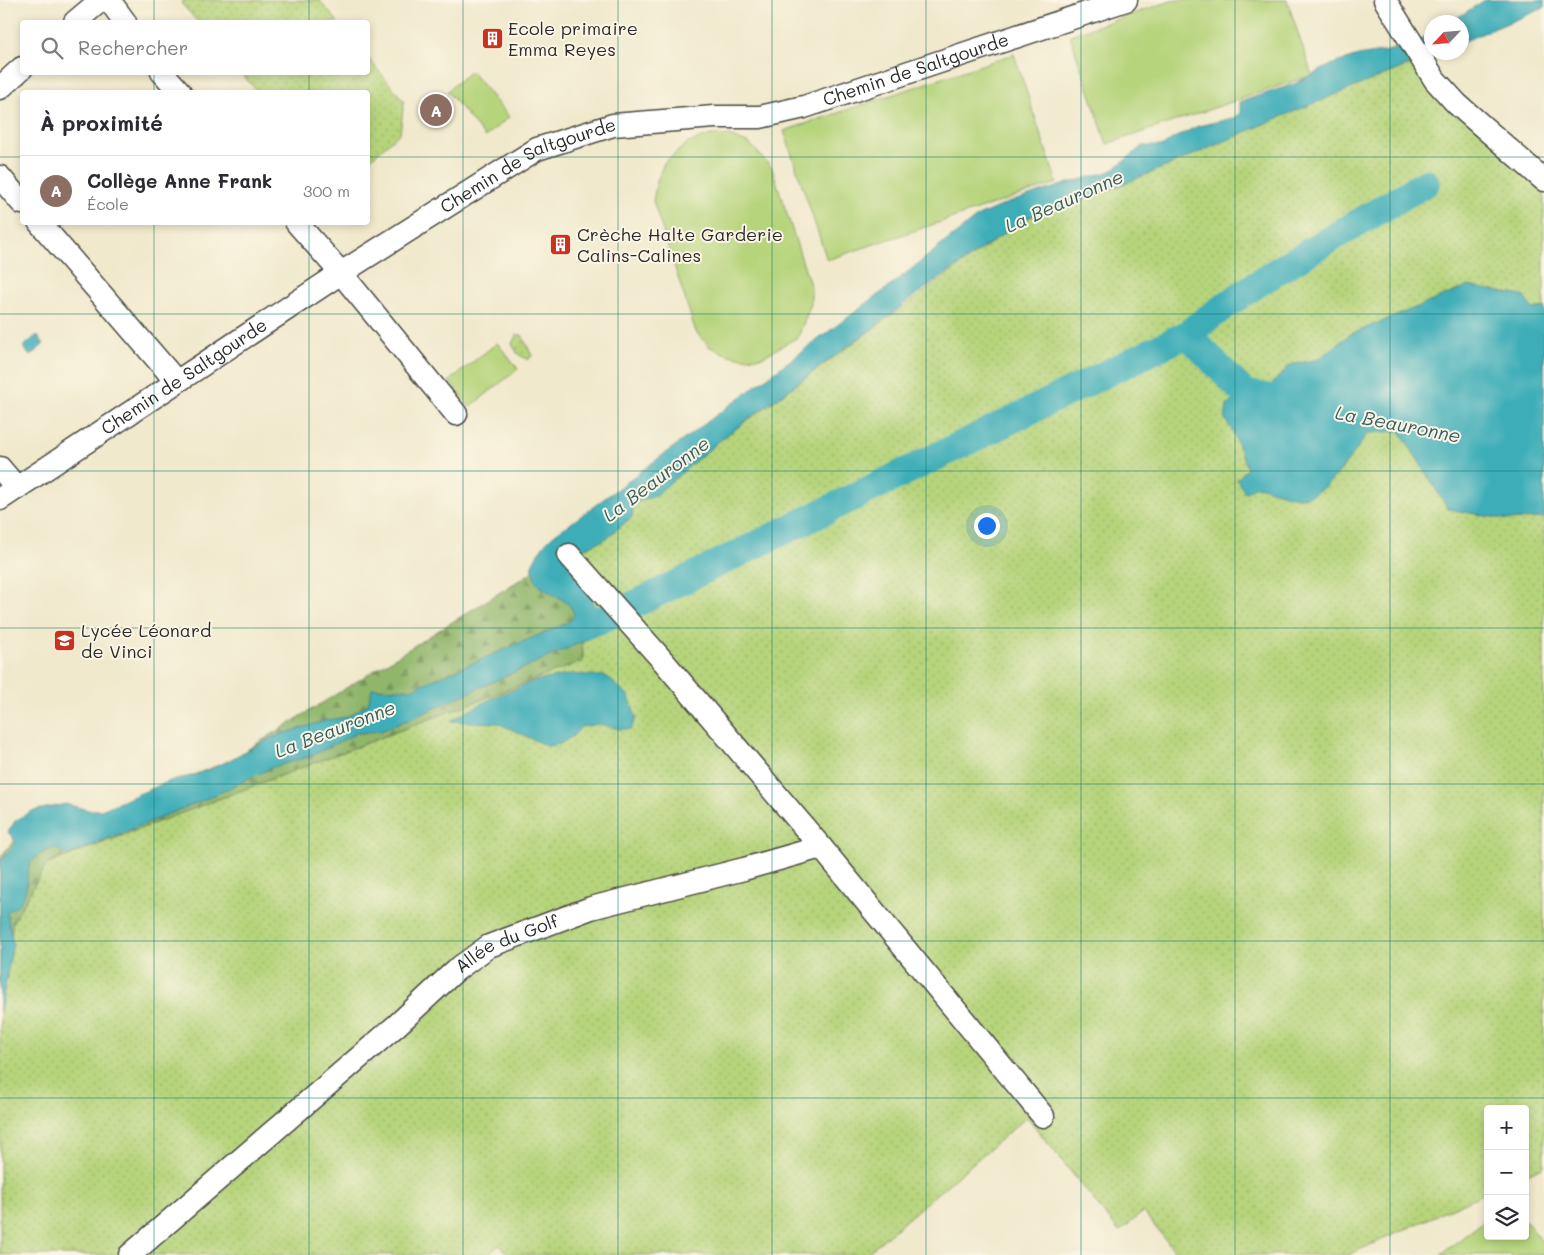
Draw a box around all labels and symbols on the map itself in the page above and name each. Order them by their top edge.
north arrow [1424,15,1469,60]
place label: Ecole primaire Emma Reyes [508,16,638,61]
building icon: Ecole primaire Emma Reyes [480,27,504,51]
street label: Chemin de Saltgourde [819,27,1012,111]
pin: A [420,91,452,129]
street label: Chemin de Saltgourde [435,112,619,218]
water label: La Beauronne [1001,163,1127,238]
place label: Crèche Halte Garderie Calins-Calines [577,222,783,267]
building icon: Crèche Halte Garderie Calins-Calines [549,233,573,257]
street label: Chemin de Saltgourde [96,312,271,440]
water label: La Beauronne [1333,399,1463,448]
water label: La Beauronne [597,430,714,527]
your location [974,513,1000,539]
place label: Lycée Léonard de Vinci [81,618,211,663]
school or university icon: Lycée Léonard de Vinci [53,629,77,653]
water label: La Beauronne [271,694,399,763]
street label: Allée du Golf [450,908,562,978]

